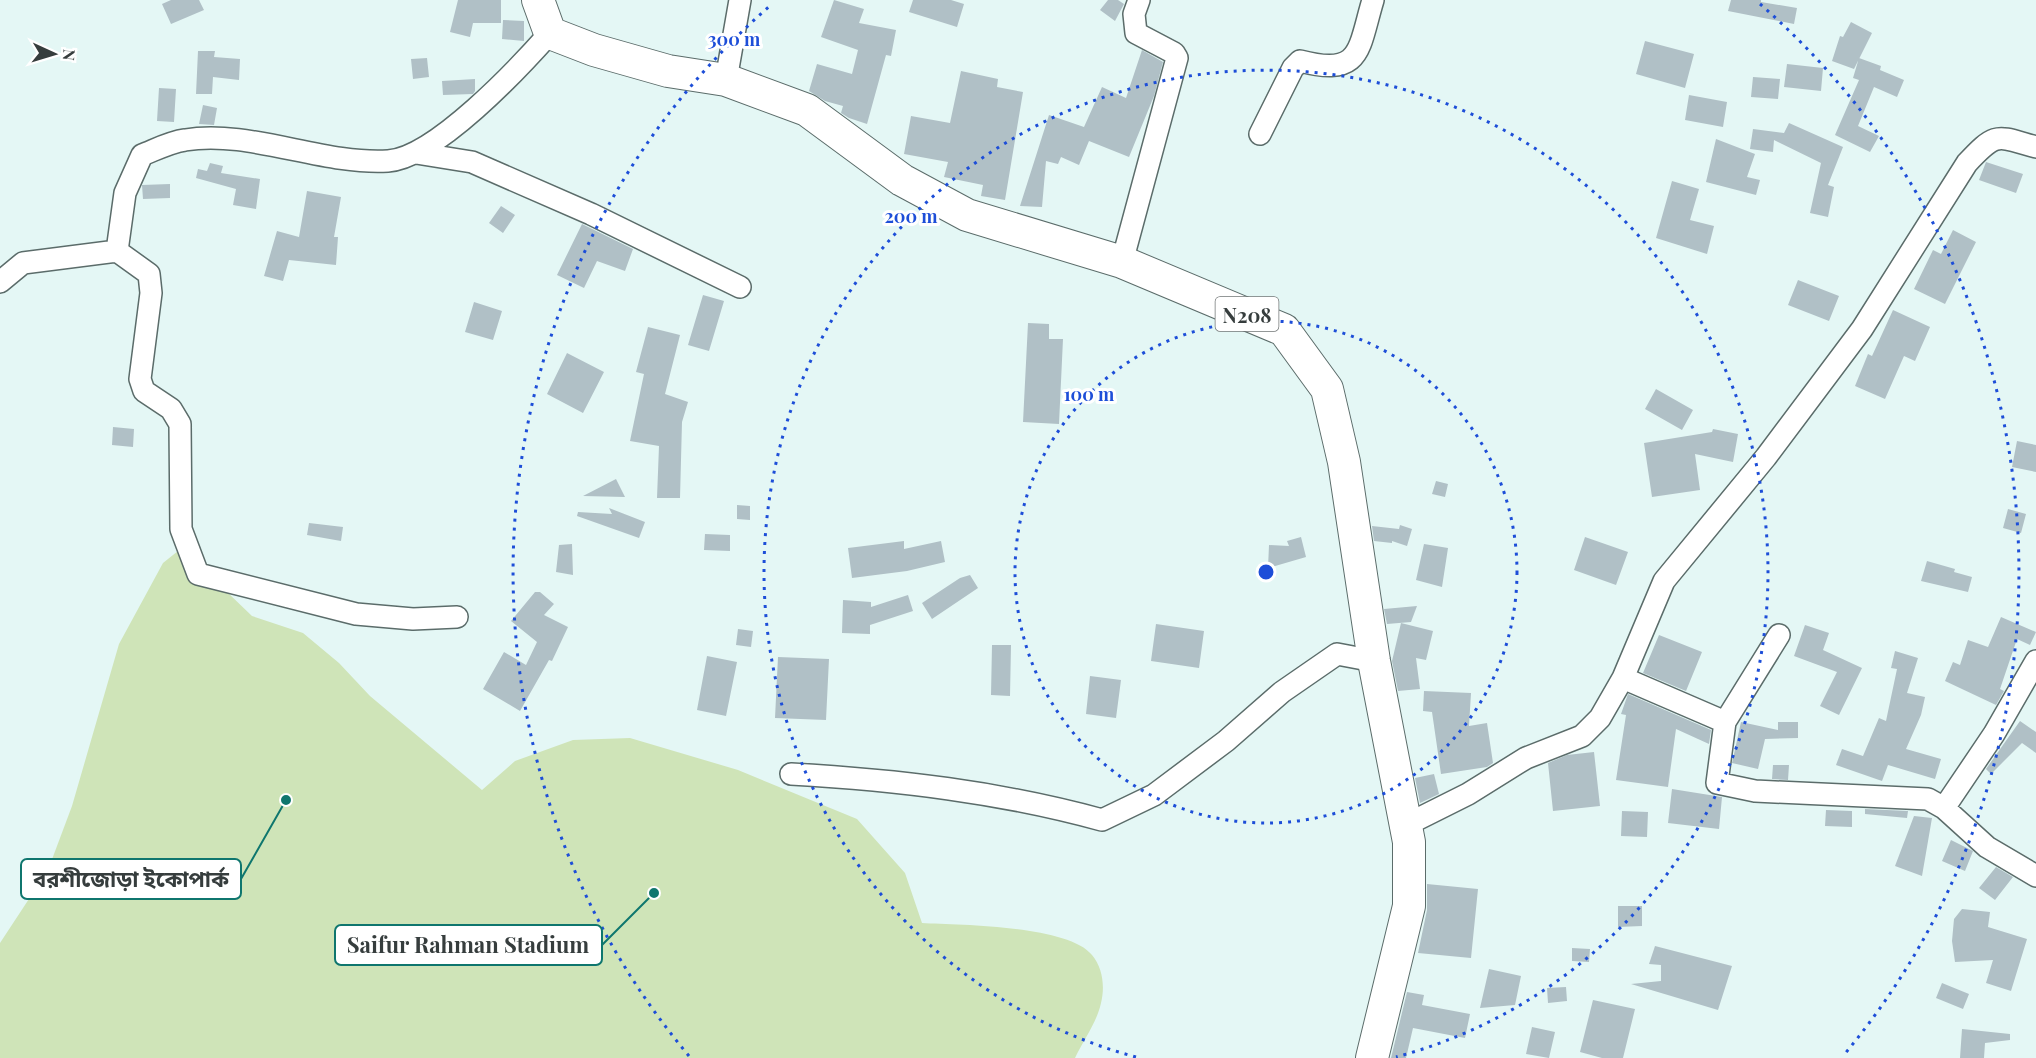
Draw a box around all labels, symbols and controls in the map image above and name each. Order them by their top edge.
north arrow [24,24,84,84]
text: 300 m [708,27,761,51]
text: N [59,49,80,62]
text: 200 m [884,204,938,228]
road number: N208 [1216,297,1278,331]
text: 100 m [1064,382,1115,406]
centre of rings [1256,562,1276,582]
callout: বরশীজোড়া ইকোপার্ক [21,859,241,899]
text: বরশীজোড়া ইকোপার্ক [32,863,230,893]
callout: Saifur Rahman Stadium [335,925,602,965]
text: Saifur Rahman Stadium [347,929,589,959]

